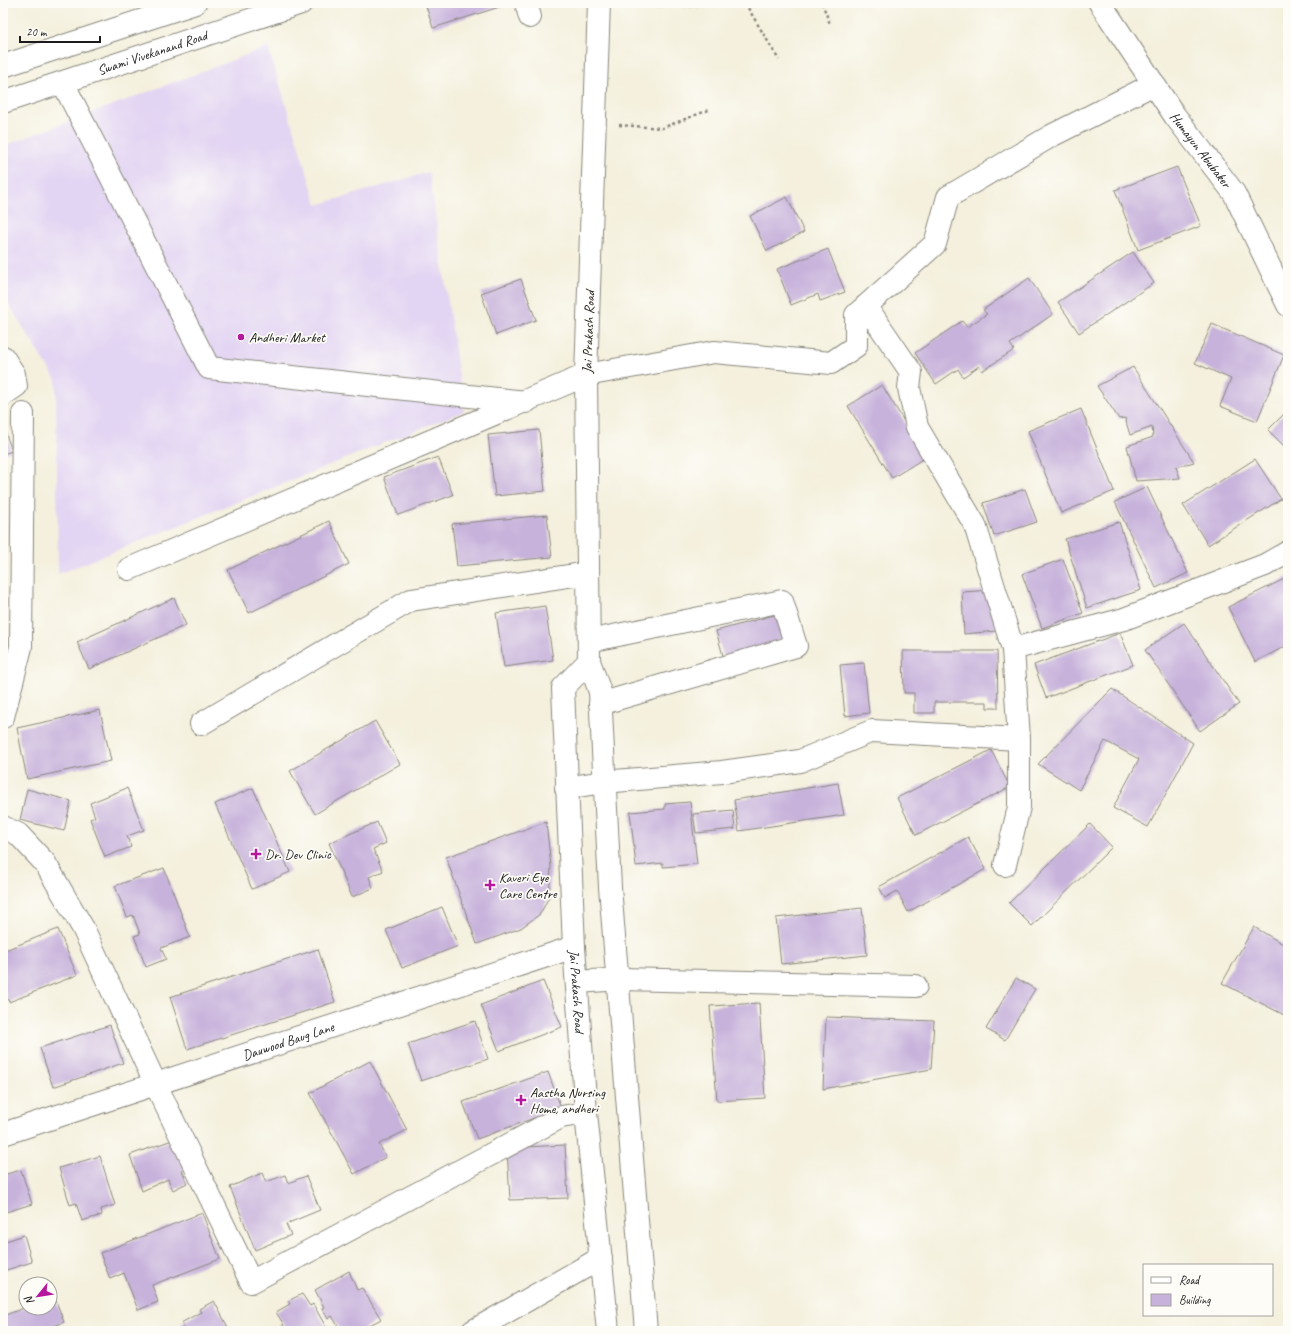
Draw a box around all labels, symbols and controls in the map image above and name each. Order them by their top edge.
scale bar [20,18,100,44]
text: 20 m [26,24,48,40]
street label: Swami Vivekanand Road [95,26,212,79]
street label: Humayun Abubaker [1166,109,1236,193]
street label: Jai Prakash Road [579,288,599,375]
place label: Andheri Market [249,329,326,346]
marker: Andheri Market [236,332,246,342]
place label: Dr. Dev Clinic [265,846,332,863]
marker: Dr. Dev Clinic [250,848,262,860]
place label: Kaveri Eye Care Centre [499,869,558,902]
marker: Kaveri Eye Care Centre [484,879,496,891]
street label: Jai Prakash Road [565,948,588,1036]
street label: Dauwood Baug Lane [241,1018,337,1064]
place label: Aastha Nursing Home, andheri [530,1084,606,1117]
marker: Aastha Nursing Home, andheri [515,1094,527,1106]
legend [1143,1264,1273,1316]
text: Road [1179,1272,1201,1288]
north arrow [18,1276,58,1316]
text: Building [1179,1292,1211,1308]
text: N [20,1293,37,1307]

